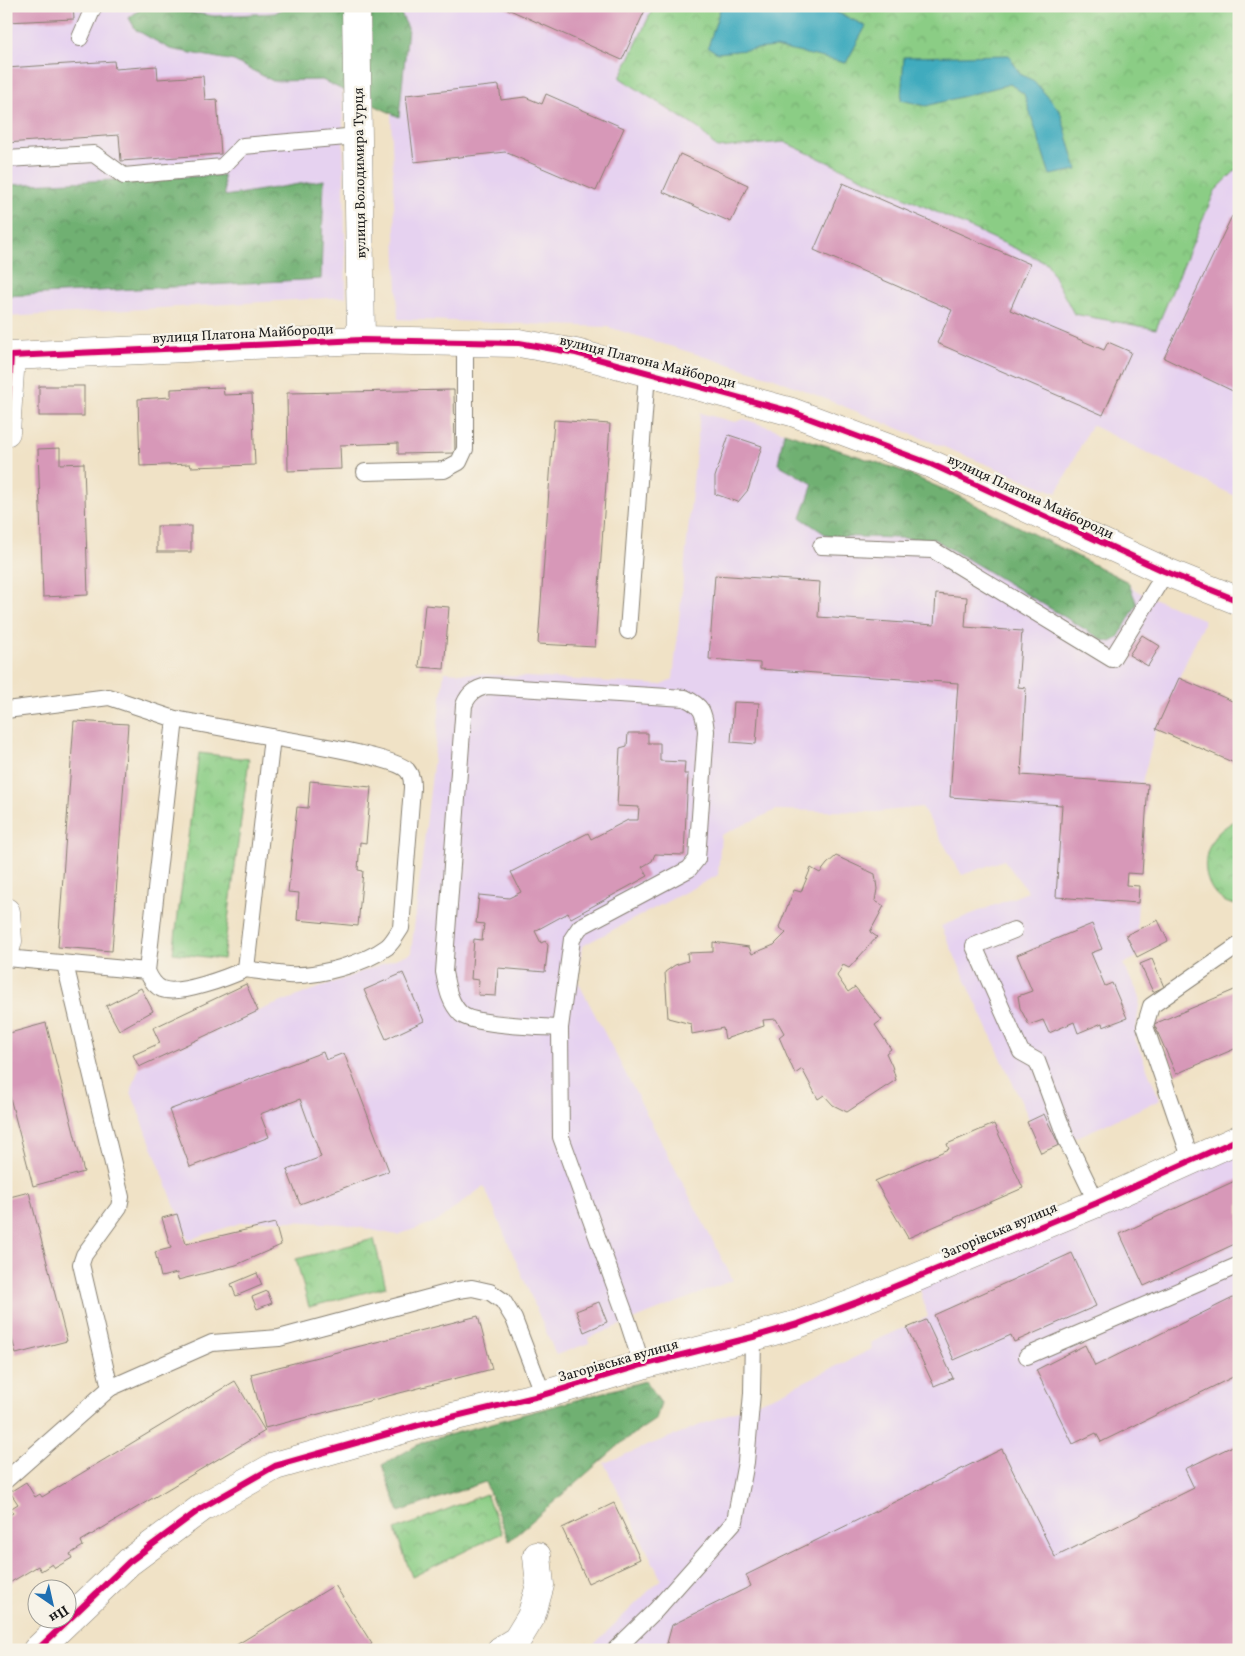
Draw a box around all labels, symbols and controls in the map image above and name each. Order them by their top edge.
street label: вулиця Володимира Турця [350,87,371,259]
street label: вулиця Платона Майбороди [152,320,334,349]
street label: вулиця Платона Майбороди [557,331,738,394]
street label: вулиця Платона Майбороди [944,450,1117,544]
street label: Загорівська вулиця [939,1198,1060,1264]
street label: Загорівська вулиця [556,1335,681,1388]
north arrow [28,1578,78,1628]
text: Пн [45,1600,72,1627]

